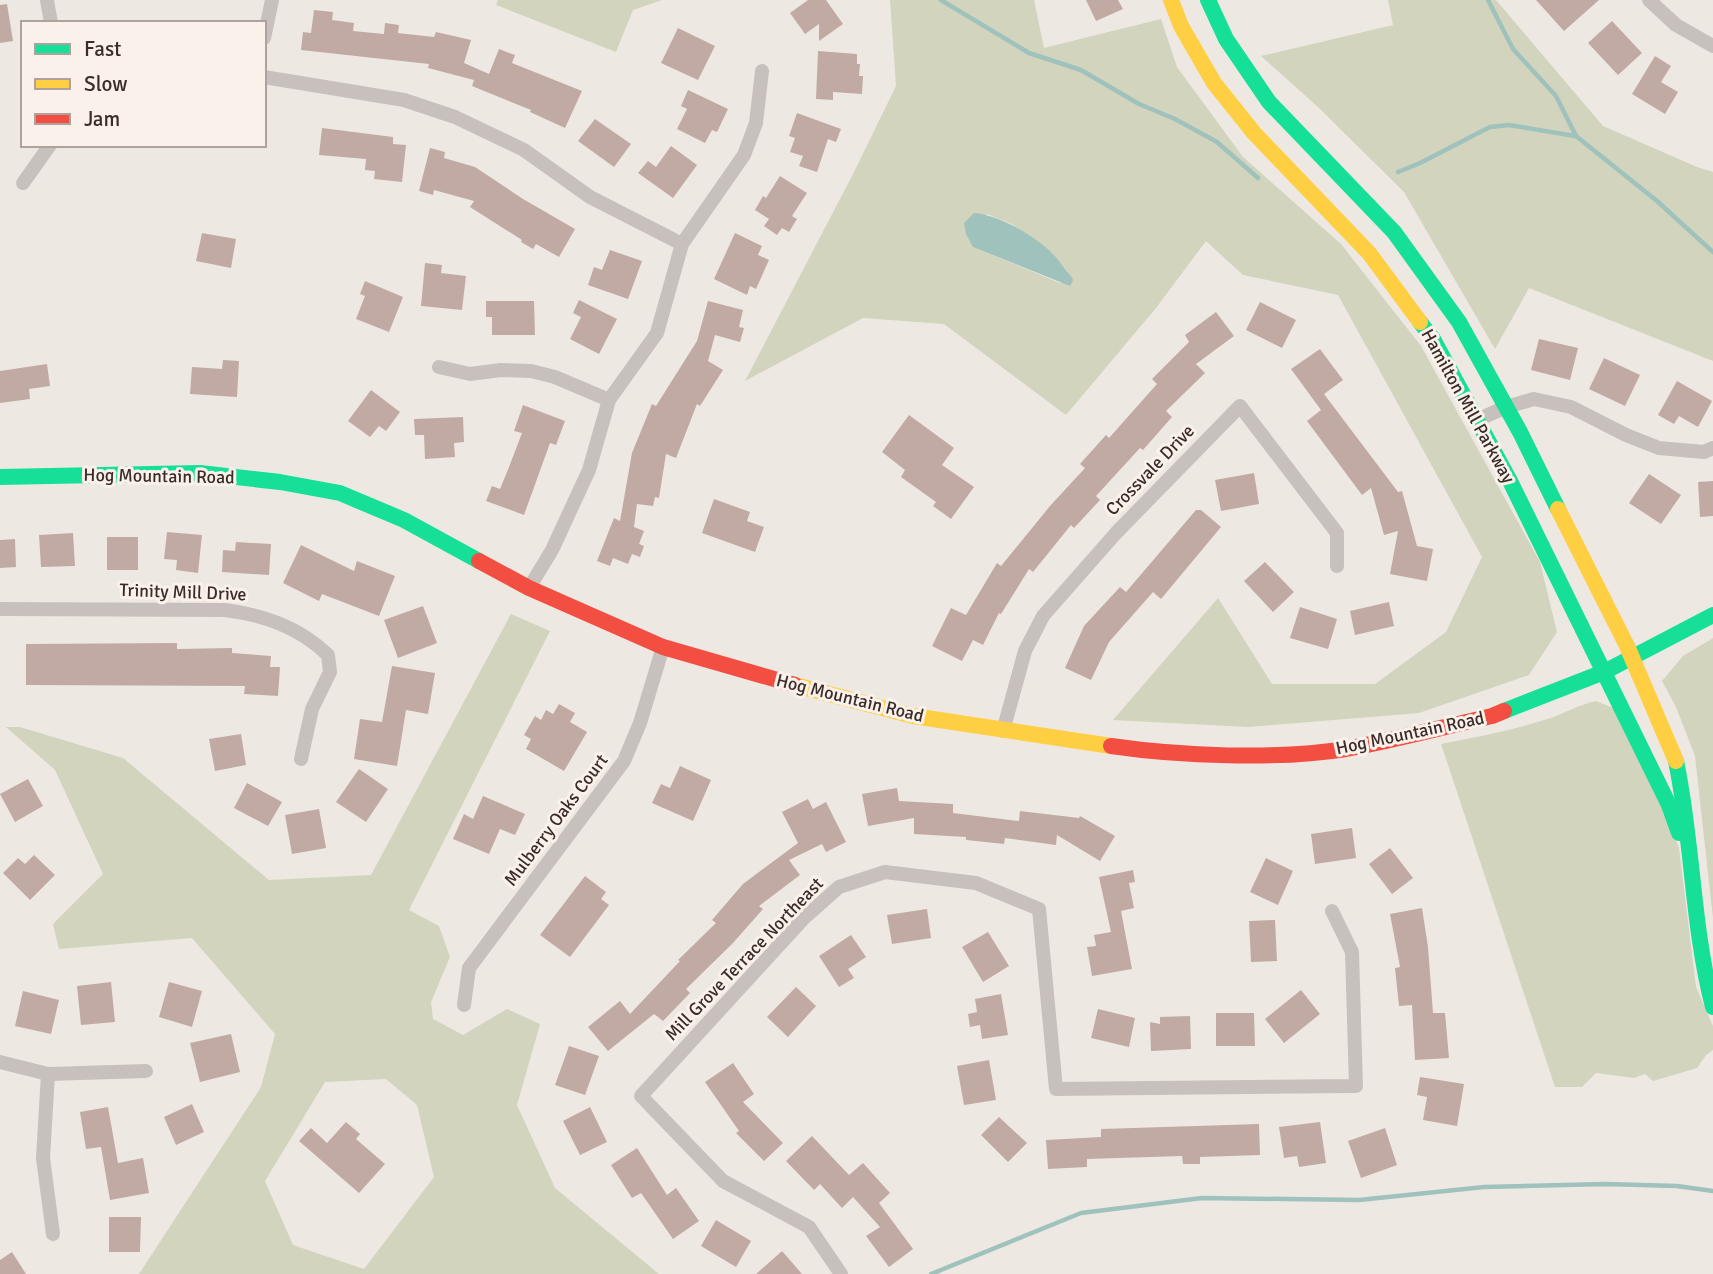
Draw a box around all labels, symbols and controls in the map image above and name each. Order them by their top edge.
legend [21,21,266,147]
text: Fast [84,36,121,62]
text: Slow [84,71,128,97]
text: Jam [84,106,120,132]
street label: Hamilton Mill Parkway [1416,325,1520,488]
street label: Crossvale Drive [1101,420,1199,520]
street label: Hog Mountain Road [83,464,235,488]
street label: Trinity Mill Drive [119,579,247,605]
street label: Hog Mountain Road [774,669,926,727]
street label: Hog Mountain Road [1334,707,1486,759]
street label: Mulberry Oaks Court [499,750,613,890]
street label: Mill Grove Terrace Northeast [660,873,828,1045]

